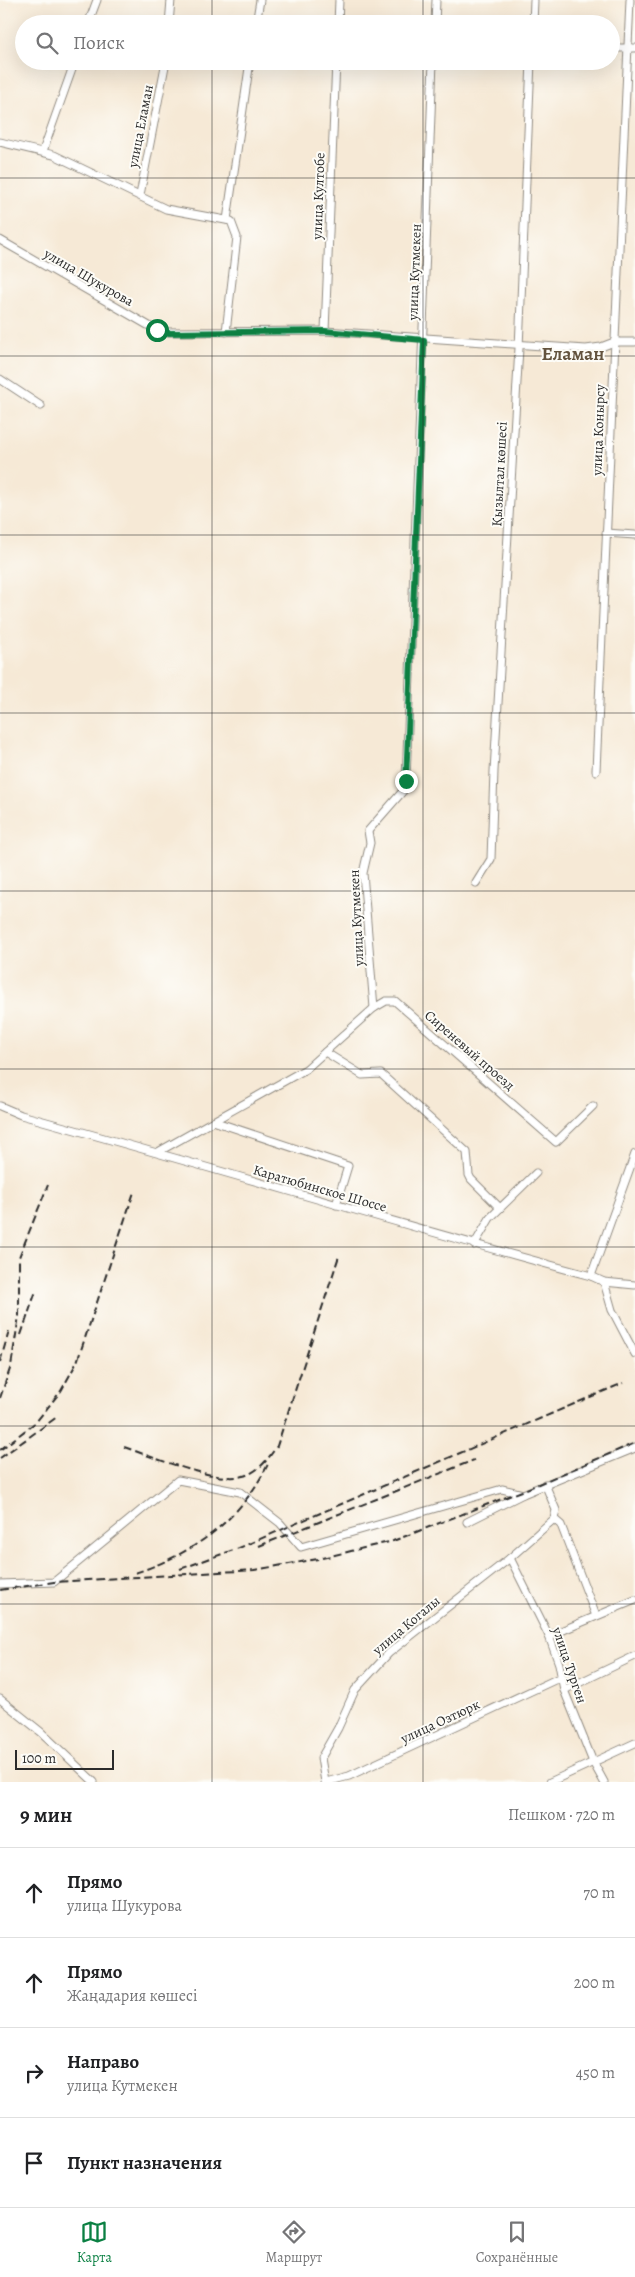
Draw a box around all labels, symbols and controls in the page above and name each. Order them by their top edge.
search box [15,15,620,70]
icon: search [33,29,61,57]
text: Поиск [73,30,125,56]
street label: улица Еламан [123,83,158,170]
street label: улица Култобе [307,152,330,241]
street label: улица Кутмекен [403,223,426,322]
street label: улица Шукурова [40,244,137,311]
route start [146,319,169,342]
district label: Еламан [541,341,605,367]
street label: улица Конырсу [587,383,610,477]
street label: Қызылтал көшесі [487,421,512,527]
route end [395,770,418,793]
street label: улица Кутмекен [344,869,369,968]
street label: Сиреневый проезд [421,1006,519,1095]
street label: Каратюбинское Шоссе [251,1160,389,1217]
street label: улица Когалы [368,1592,444,1660]
street label: улица Турген [547,1624,591,1706]
street label: улица Озтюрк [397,1695,483,1749]
scale bar [15,1747,114,1770]
text: 100 m [22,1749,56,1768]
text: 9 мин [20,1801,72,1829]
text: Пешком · 720 m [508,1804,615,1826]
text: Прямо [67,1869,122,1895]
icon: ahead [20,1879,48,1907]
text: 70 m [583,1882,615,1904]
text: улица Шукурова [67,1895,182,1917]
text: Прямо [67,1959,122,1985]
icon: ahead [20,1969,48,1997]
text: 200 m [574,1972,615,1994]
text: Жаңадария көшесі [67,1985,197,2007]
text: Направо [67,2049,139,2075]
icon: right [20,2059,48,2087]
text: 450 m [576,2062,615,2084]
text: улица Кутмекен [67,2075,178,2097]
icon: arrive [20,2149,48,2177]
text: Пункт назначения [67,2150,222,2176]
tab: Карта [77,2218,112,2267]
tab: Маршрут [266,2218,322,2267]
tab: Сохранённые [476,2218,558,2267]

